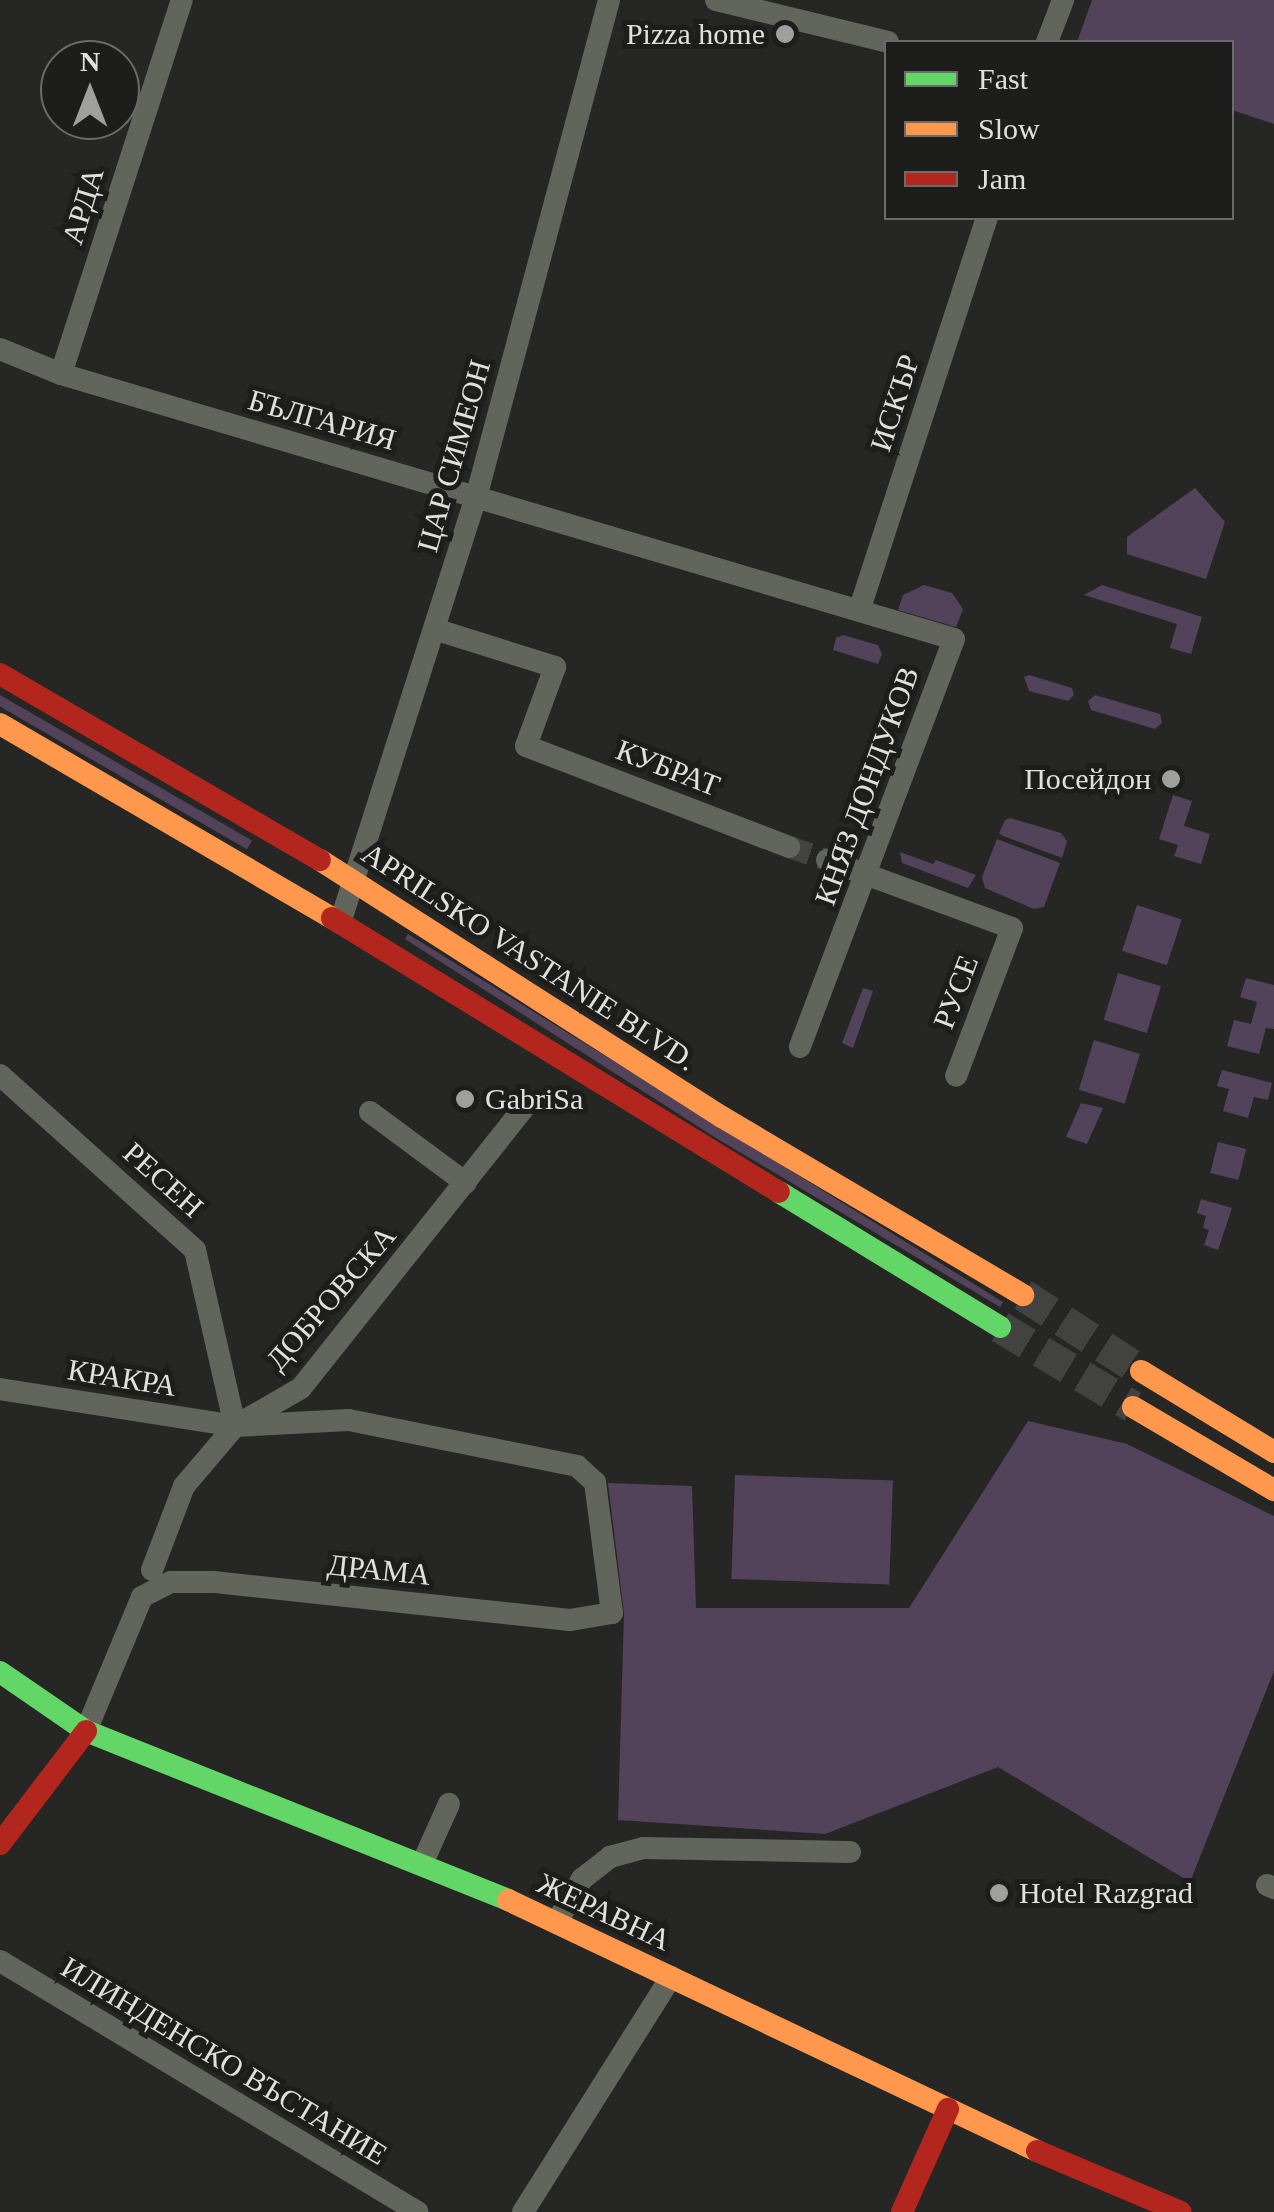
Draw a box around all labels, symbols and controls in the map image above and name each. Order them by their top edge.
place label: Pizza home [626,16,765,52]
marker: Pizza home [774,23,796,45]
north arrow [40,40,140,140]
legend [884,40,1234,220]
text: N [80,46,100,77]
text: Fast [978,62,1028,95]
text: Slow [978,112,1040,145]
text: Jam [978,162,1026,195]
street label: АРДА [54,163,112,249]
street label: ИСКЪР [862,350,928,456]
street label: ЦАР СИМЕОН [409,356,499,556]
street label: БЪЛГАРИЯ [244,382,400,458]
street label: КНЯЗ ДОНДУКОВ [807,662,927,910]
street label: КУБРАТ [611,732,725,804]
place label: Посейдон [1024,761,1151,797]
marker: Посейдон [1160,768,1182,790]
street label: APRILSKO VASTANIE BLVD. [355,835,703,1079]
street label: РУСЕ [926,950,986,1034]
place label: GabriSa [485,1081,583,1117]
marker: GabriSa [454,1088,476,1110]
street label: РЕСЕН [116,1135,210,1225]
street label: ДОБРОВСКА [258,1218,404,1378]
street label: КРАКРА [65,1352,179,1404]
street label: ДРАМА [326,1547,432,1593]
street label: ЖЕРАВНА [532,1865,676,1959]
place label: Hotel Razgrad [1019,1875,1193,1911]
marker: Hotel Razgrad [988,1882,1010,1904]
street label: ИЛИНДЕНСКО ВЪСТАНИЕ [54,1949,394,2173]

